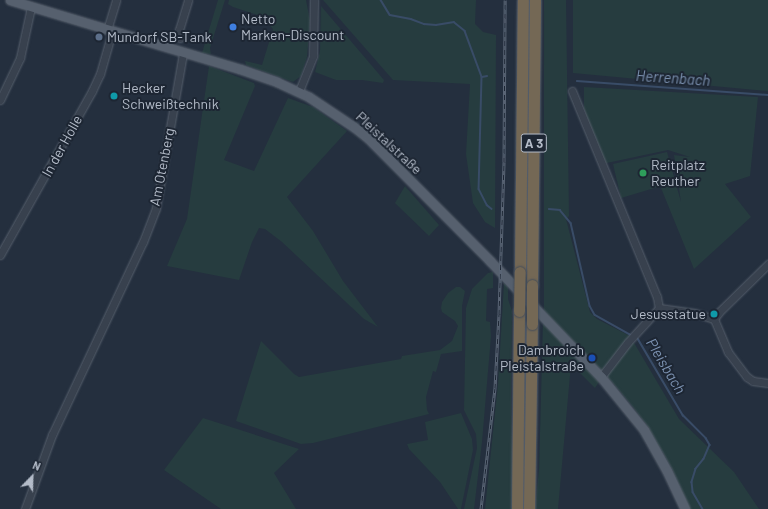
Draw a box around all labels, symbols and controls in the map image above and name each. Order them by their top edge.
place label: Netto Marken-Discount [241,11,344,44]
marker: Netto Marken-Discount [228,22,238,32]
place label: Mundorf SB-Tank [107,29,211,45]
marker: Mundorf SB-Tank [94,32,104,42]
water label: Herrenbach [635,66,711,90]
place label: Hecker Schweißtechnik [122,80,219,112]
marker: Hecker Schweißtechnik [109,91,119,101]
street label: Pleistalstraße [353,108,425,178]
street label: In der Holle [38,112,86,180]
street label: Am Otenberg [146,127,178,207]
road number: A 3 [520,132,548,154]
place label: Reitplatz Reuther [651,157,705,190]
marker: Reitplatz Reuther [638,168,648,178]
place label: Jesusstatue [631,306,706,322]
marker: Jesusstatue [709,309,719,319]
water label: Pleisbach [642,335,690,397]
place label: Dambroich Pleistalstraße [500,342,584,374]
marker: Dambroich Pleistalstraße [587,353,597,363]
north arrow [12,457,52,497]
text: N [31,458,43,473]

